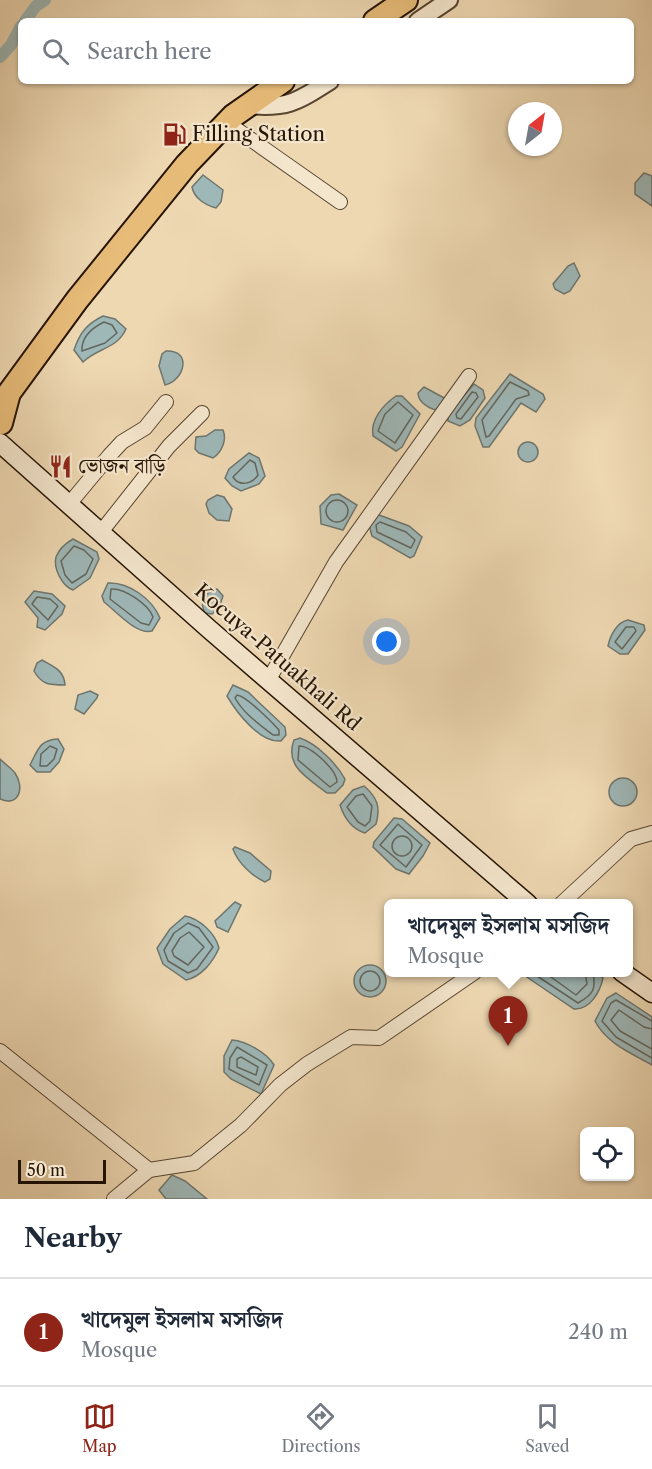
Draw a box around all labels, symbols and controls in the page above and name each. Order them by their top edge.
search box [18,18,634,84]
icon: search [39,35,72,68]
text: Search here [87,38,212,65]
north arrow [508,102,562,156]
fuel station icon: Filling Station [161,121,187,147]
place label: Filling Station [192,122,325,146]
restaurant icon: ভোজন বাড়ি [47,453,73,479]
place label: ভোজন বাড়ি [78,454,166,478]
street label: Kocuya-Patuakhali Rd [190,578,366,736]
your location [372,627,401,656]
popup [384,899,633,977]
text: খাদেমুল ইসলাম মসজিদ [408,912,609,939]
text: Mosque [408,944,484,968]
pin: 1 [488,996,528,1046]
map controls [580,1127,634,1181]
button: locate [580,1127,634,1181]
scale bar [18,1157,106,1184]
text: 50 m [27,1160,65,1180]
text: Nearby [24,1222,122,1254]
text: খাদেমুল ইসলাম মসজিদ [81,1306,283,1333]
text: 1 [39,1320,48,1344]
text: 240 m [568,1320,628,1344]
text: Mosque [81,1338,157,1362]
tab: Map [82,1400,117,1456]
tab: Directions [281,1400,360,1456]
tab: Saved [525,1400,570,1456]

